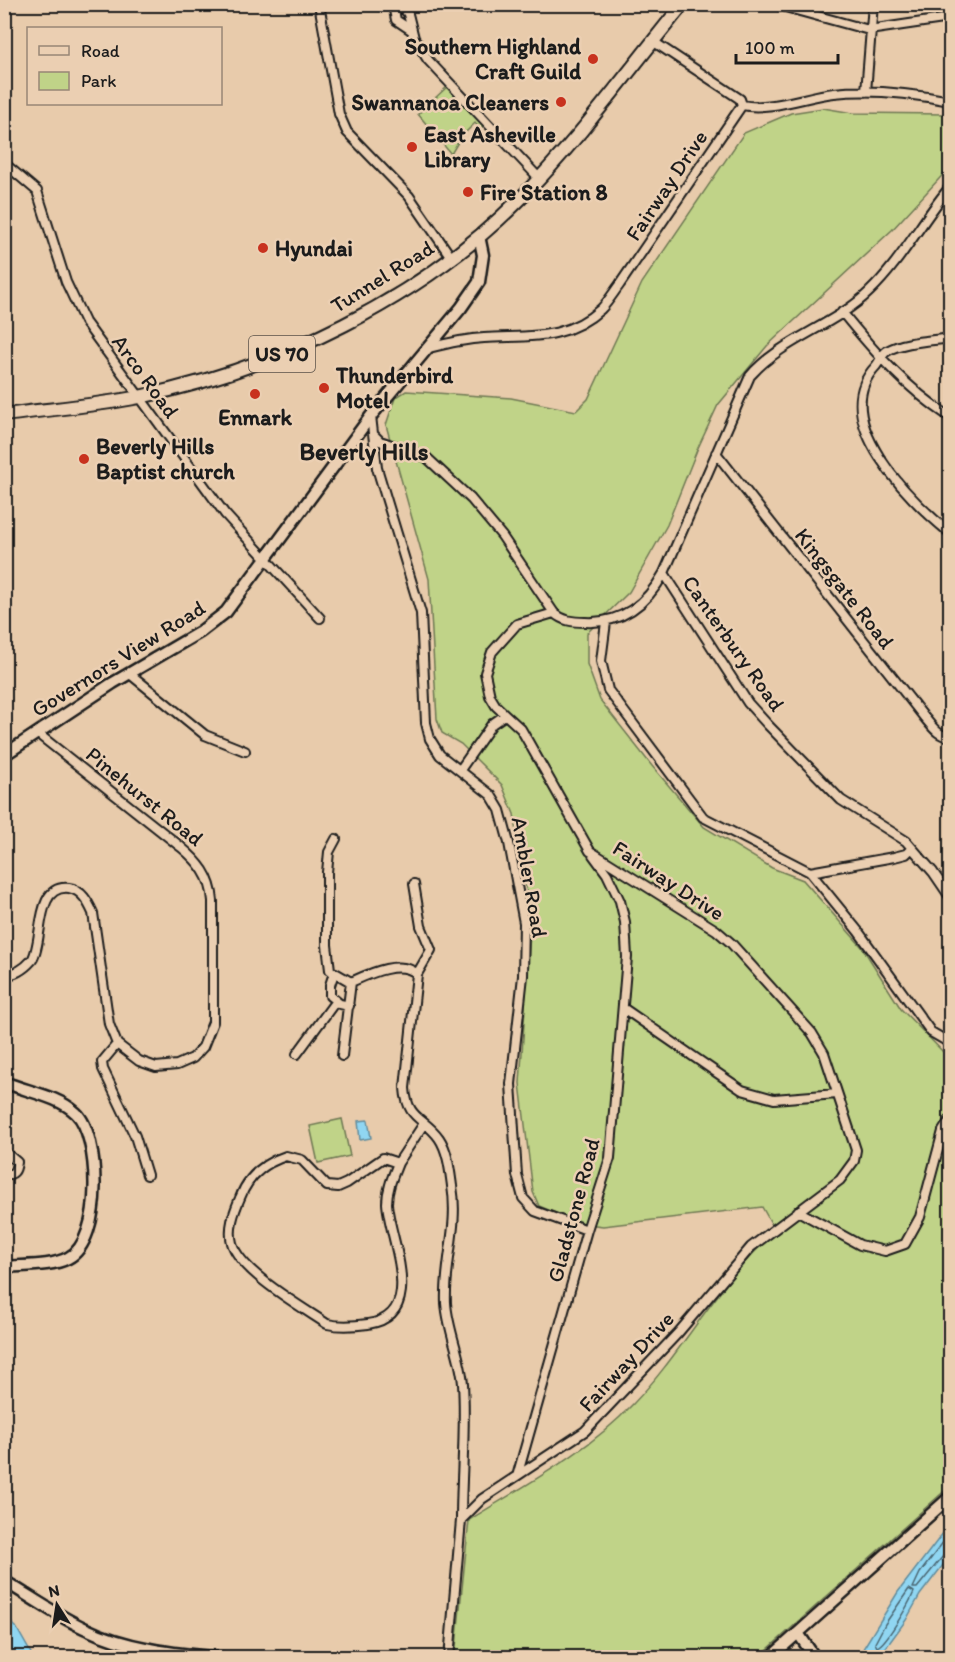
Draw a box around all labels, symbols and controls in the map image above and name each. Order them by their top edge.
legend [27,27,222,105]
scale bar [736,27,838,65]
place label: Southern Highland Craft Guild [405,33,582,85]
text: 100 m [745,37,795,59]
text: Road [81,40,120,62]
marker: Southern Highland Craft Guild [586,52,600,66]
text: Park [81,70,116,92]
place label: Swannanoa Cleaners [352,89,549,116]
marker: Swannanoa Cleaners [554,95,568,109]
place label: East Asheville Library [424,121,556,173]
street label: Fairway Drive [620,125,713,246]
marker: East Asheville Library [405,140,419,154]
place label: Fire Station 8 [480,179,608,206]
marker: Fire Station 8 [461,185,475,199]
street label: Tunnel Road [326,234,439,319]
place label: Hyundai [275,235,353,262]
marker: Hyundai [256,241,270,255]
street label: Arco Road [106,329,185,423]
road number: US 70 [249,336,315,372]
place label: Thunderbird Motel [335,362,454,414]
marker: Thunderbird Motel [317,381,331,395]
marker: Enmark [248,387,262,401]
place label: Enmark [218,404,292,431]
place label: Beverly Hills Baptist church [96,433,235,485]
district label: Beverly Hills [300,437,429,467]
marker: Beverly Hills Baptist church [77,452,91,466]
street label: Kingsgate Road [789,522,900,654]
street label: Canterbury Road [677,570,791,717]
street label: Governors View Road [26,594,210,723]
street label: Pinehurst Road [80,741,209,852]
street label: Ambler Road [506,815,553,940]
street label: Fairway Drive [608,834,730,927]
street label: Gladstone Road [541,1135,606,1285]
street label: Fairway Drive [573,1305,680,1417]
north arrow [27,1575,87,1635]
text: N [47,1580,61,1601]

